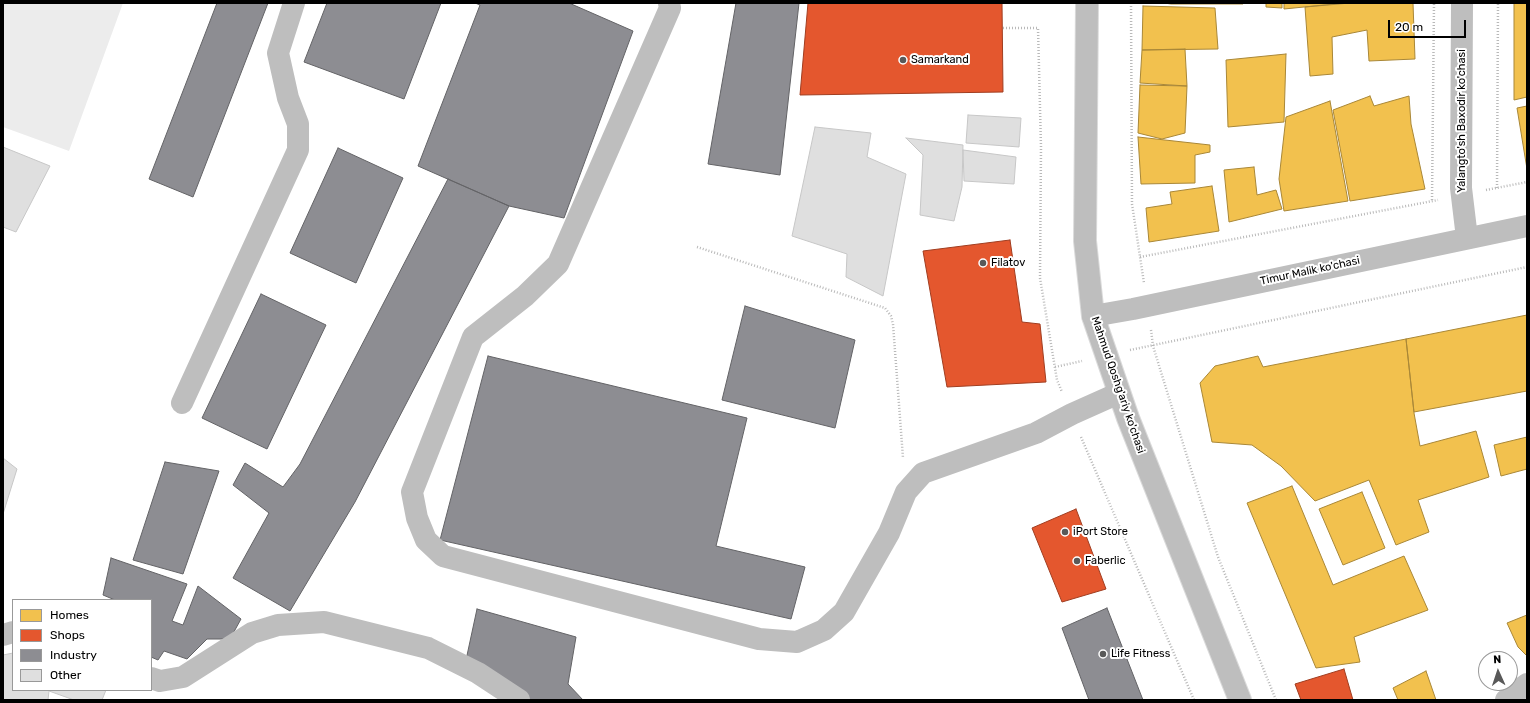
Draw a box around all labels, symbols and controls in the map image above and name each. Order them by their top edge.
scale bar [1390,12,1468,38]
text: 20 m [1395,20,1423,34]
street label: Yalangto'sh Baxodir ko'chasi [1455,49,1469,193]
place label: Samarkand [911,53,969,67]
marker: Samarkand [898,55,908,65]
street label: Timur Malik ko'chasi [1259,254,1361,288]
place label: Filatov [991,256,1025,270]
marker: Filatov [978,258,988,268]
street label: Mahmud Qoshg'ariy ko'chasi [1088,315,1148,455]
place label: iPort Store [1073,525,1128,539]
marker: iPort Store [1060,527,1070,537]
place label: Faberlic [1085,554,1125,568]
marker: Faberlic [1072,556,1082,566]
legend [12,599,152,691]
text: Homes [50,608,89,622]
text: Shops [50,628,85,642]
place label: Life Fitness [1111,647,1170,661]
text: Industry [50,648,97,662]
marker: Life Fitness [1098,649,1108,659]
north arrow [1478,651,1518,691]
text: N [1493,653,1502,666]
text: Other [50,668,81,682]

